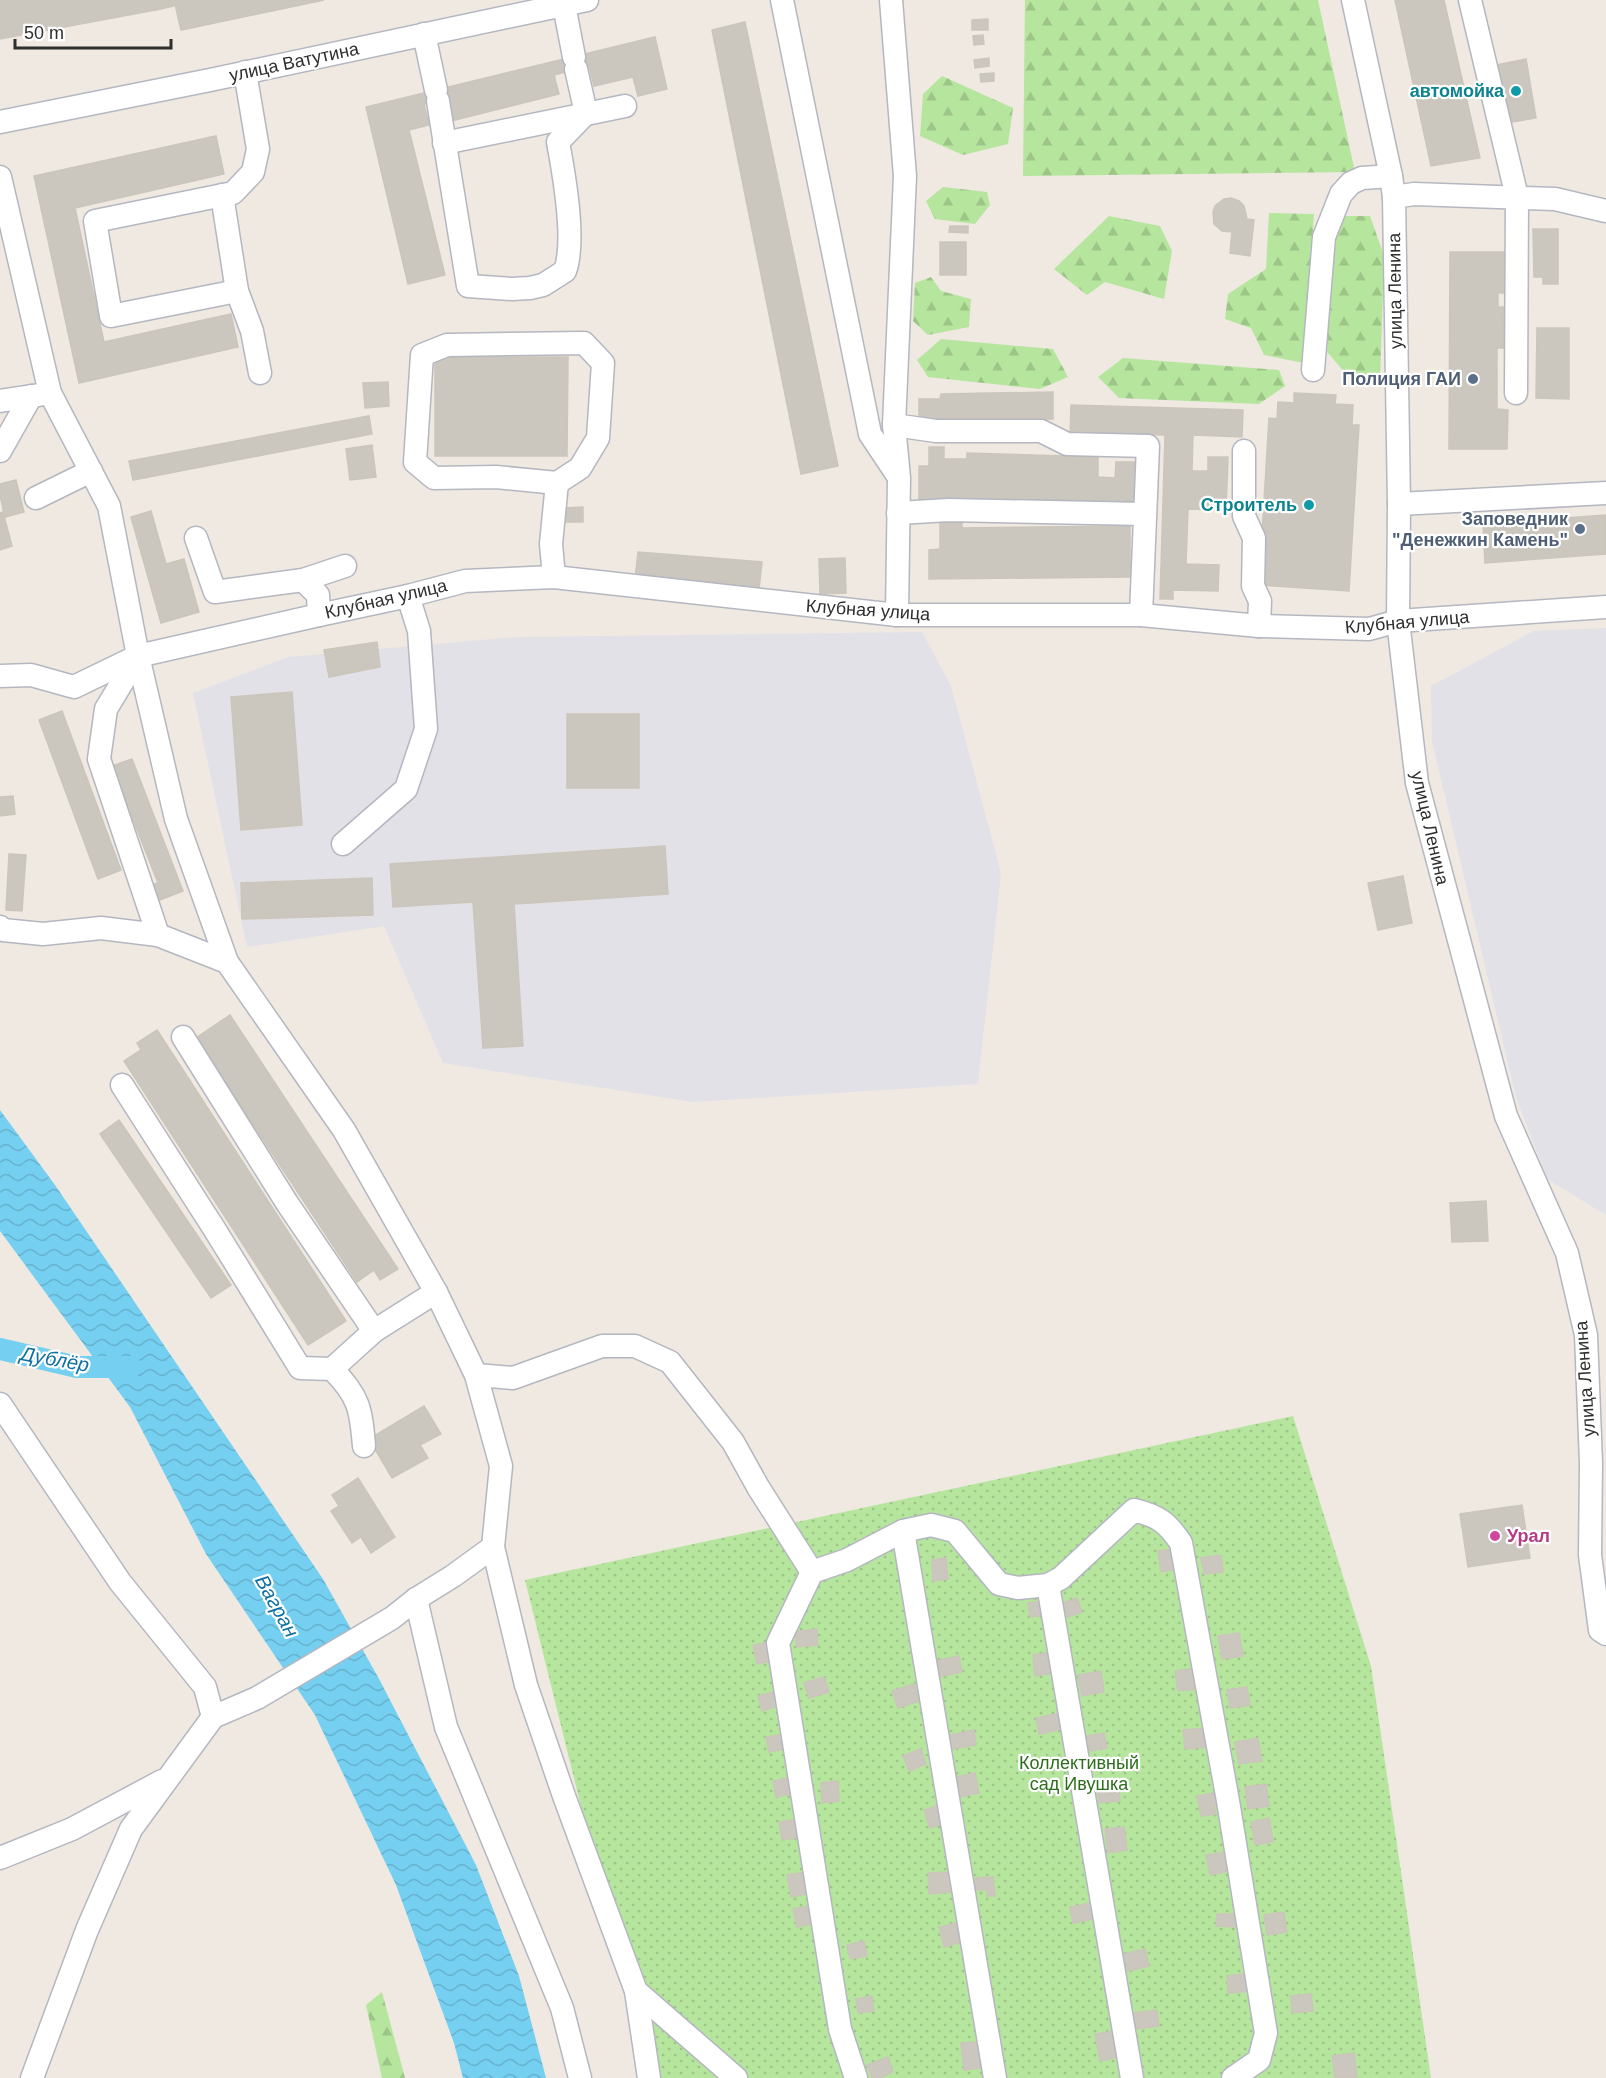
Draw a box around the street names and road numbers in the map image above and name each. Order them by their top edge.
street label: улица Ватутина [227,38,362,85]
street label: улица Ленина [1384,232,1406,349]
street label: Клубная улица [323,575,450,623]
street label: Клубная улица [805,596,932,624]
street label: Клубная улица [1344,607,1471,637]
street label: улица Ленина [1407,769,1453,888]
street label: улица Ленина [1571,1319,1599,1438]

